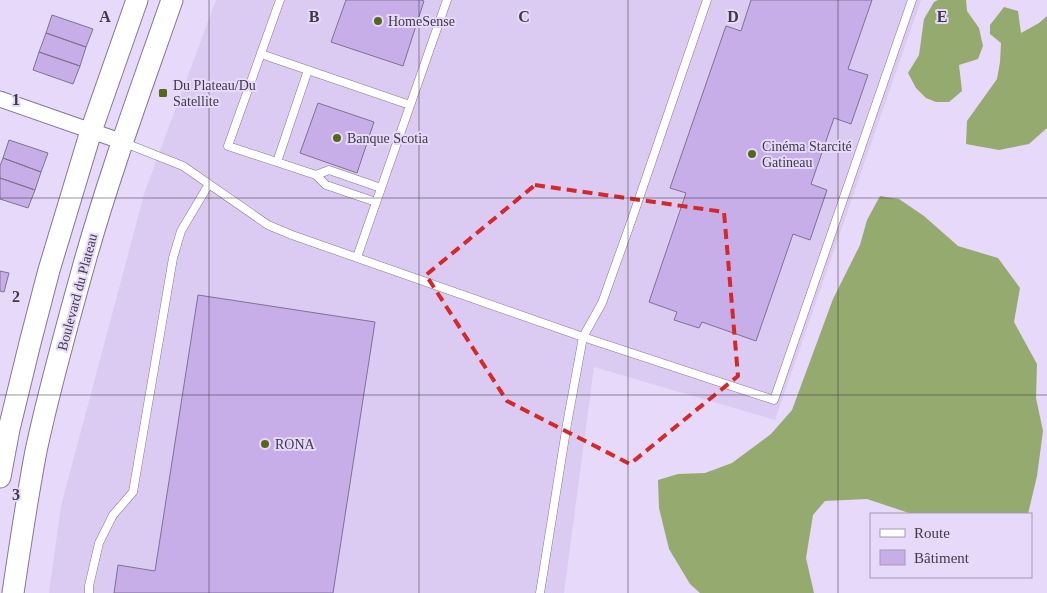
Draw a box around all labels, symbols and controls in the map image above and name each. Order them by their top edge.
text: A [99,8,111,25]
text: B [309,8,320,25]
text: C [518,8,530,25]
text: D [727,8,739,25]
text: E [937,8,947,25]
place label: HomeSense [388,14,455,29]
marker: HomeSense [372,15,384,27]
place label: Du Plateau/Du Satellite [173,78,256,109]
marker: Du Plateau/Du Satellite [157,87,169,99]
text: 1 [12,91,20,108]
place label: Banque Scotia [347,131,429,146]
marker: Banque Scotia [331,132,343,144]
place label: Cinéma Starcité Gatineau [762,139,852,170]
marker: Cinéma Starcité Gatineau [746,148,758,160]
street label: Boulevard du Plateau [55,232,100,352]
text: 2 [12,288,20,305]
place label: RONA [275,437,316,452]
marker: RONA [259,438,271,450]
text: 3 [12,486,20,503]
legend [870,513,1032,578]
text: Route [914,525,950,541]
text: Bâtiment [914,550,970,566]

